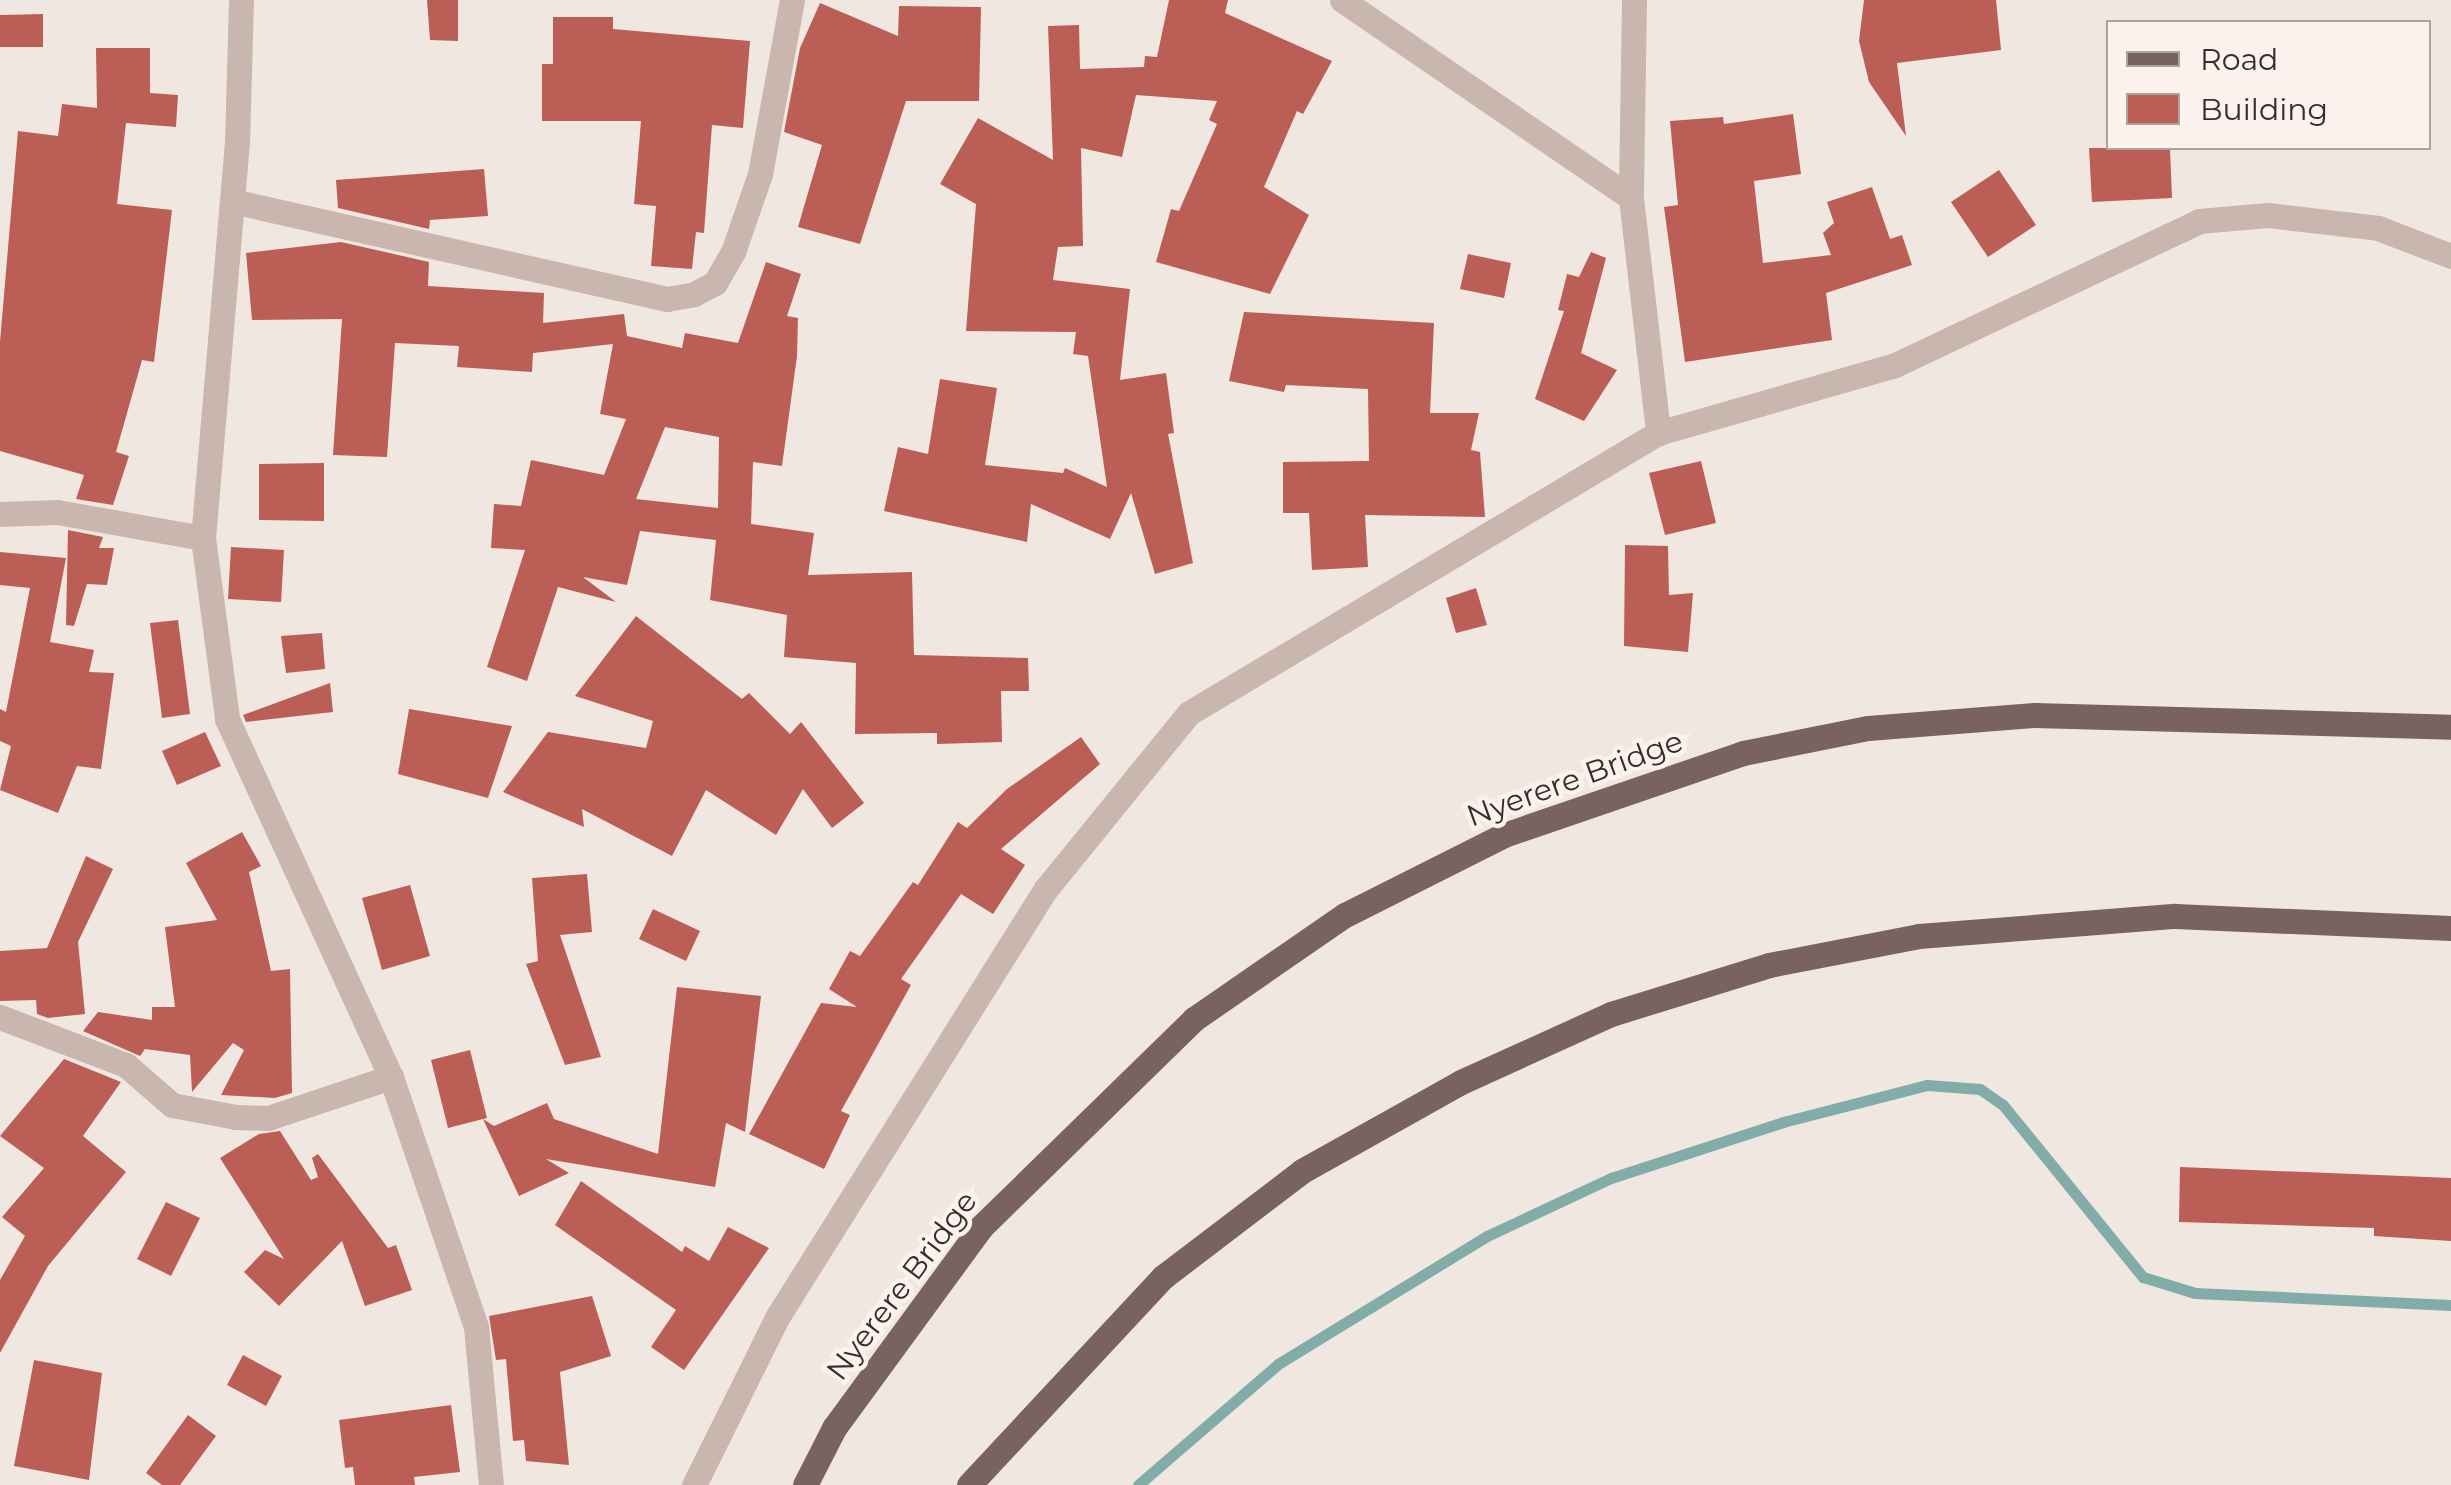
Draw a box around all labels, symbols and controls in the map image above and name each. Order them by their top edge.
legend [2106,20,2431,150]
text: Road [2200,41,2278,78]
text: Building [2200,91,2328,128]
street label: Nyerere Bridge [1462,723,1688,835]
street label: Nyerere Bridge [819,1184,985,1388]

